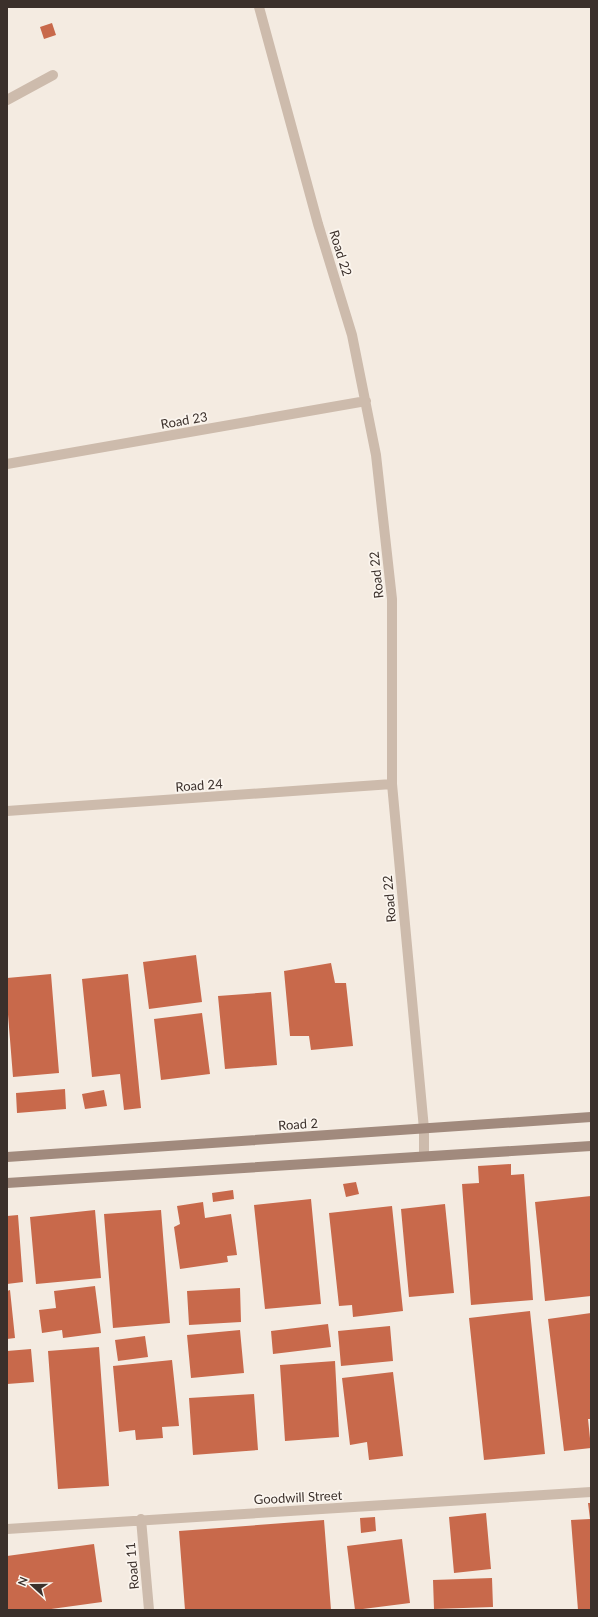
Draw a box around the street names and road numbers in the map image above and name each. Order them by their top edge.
street label: Road 22 [326,228,356,278]
street label: Road 23 [159,408,209,432]
street label: Road 22 [366,551,386,599]
street label: Road 24 [175,775,224,795]
street label: Road 22 [379,875,399,923]
street label: Road 2 [278,1115,318,1133]
street label: Goodwill Street [253,1487,343,1507]
street label: Road 11 [122,1542,142,1590]

